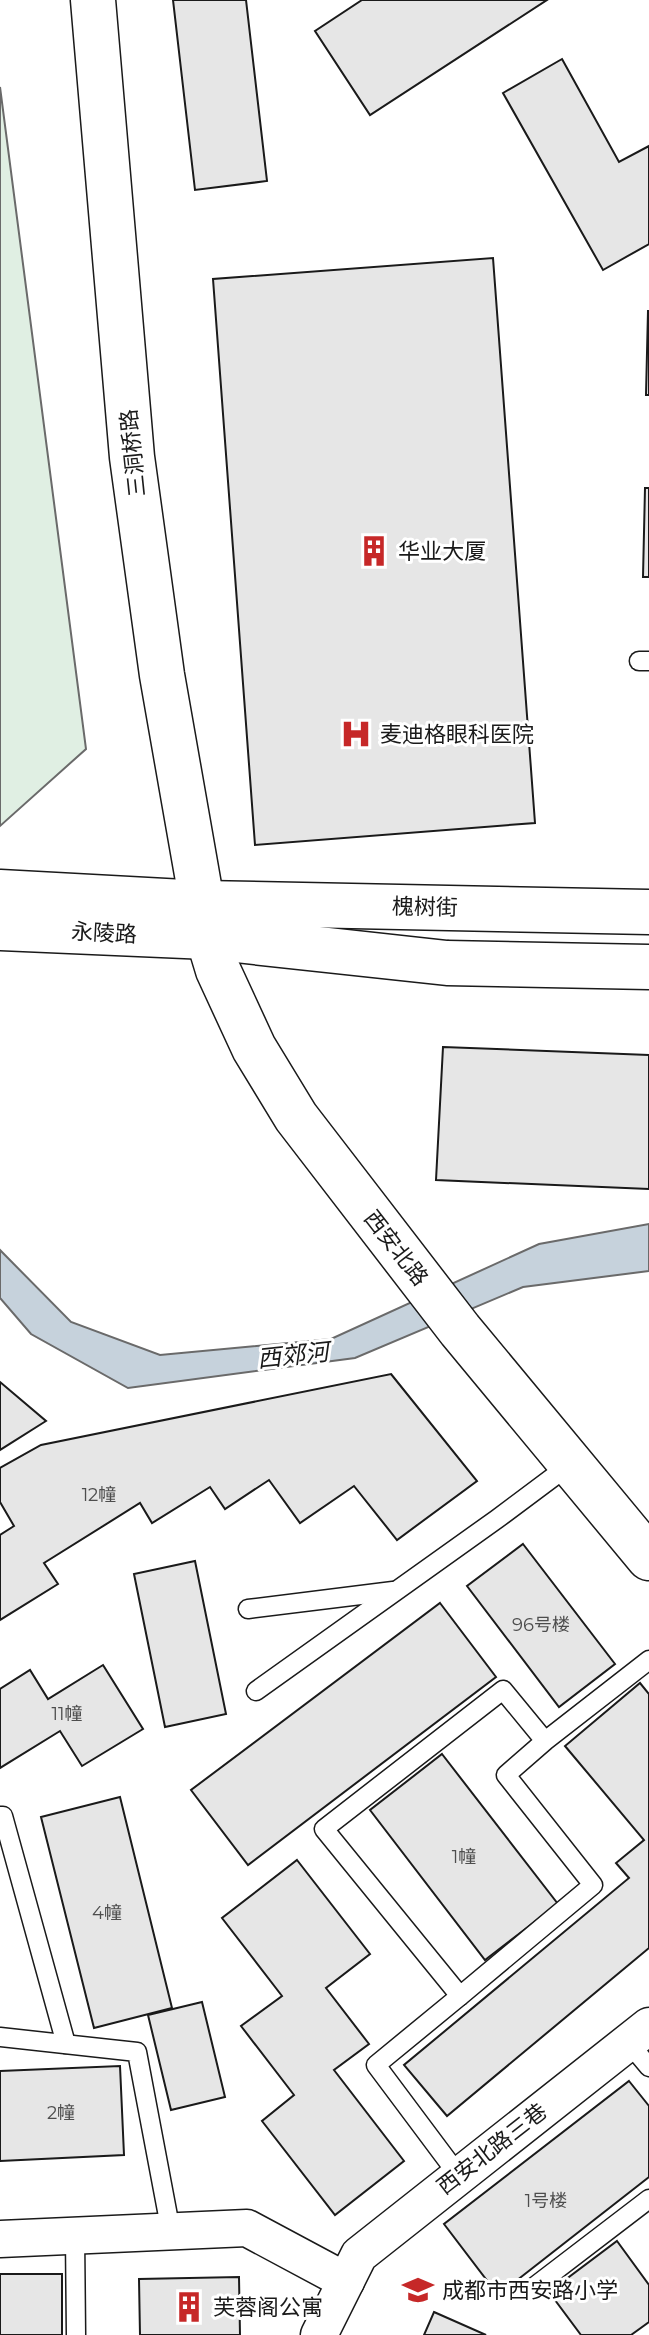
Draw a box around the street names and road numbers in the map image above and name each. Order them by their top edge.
street label: 三洞桥路 [115,408,151,498]
street label: 槐树街 [392,893,458,921]
street label: 永陵路 [70,918,138,948]
street label: 西安北路 [358,1205,434,1291]
street label: 西安北路三巷 [432,2098,552,2200]

